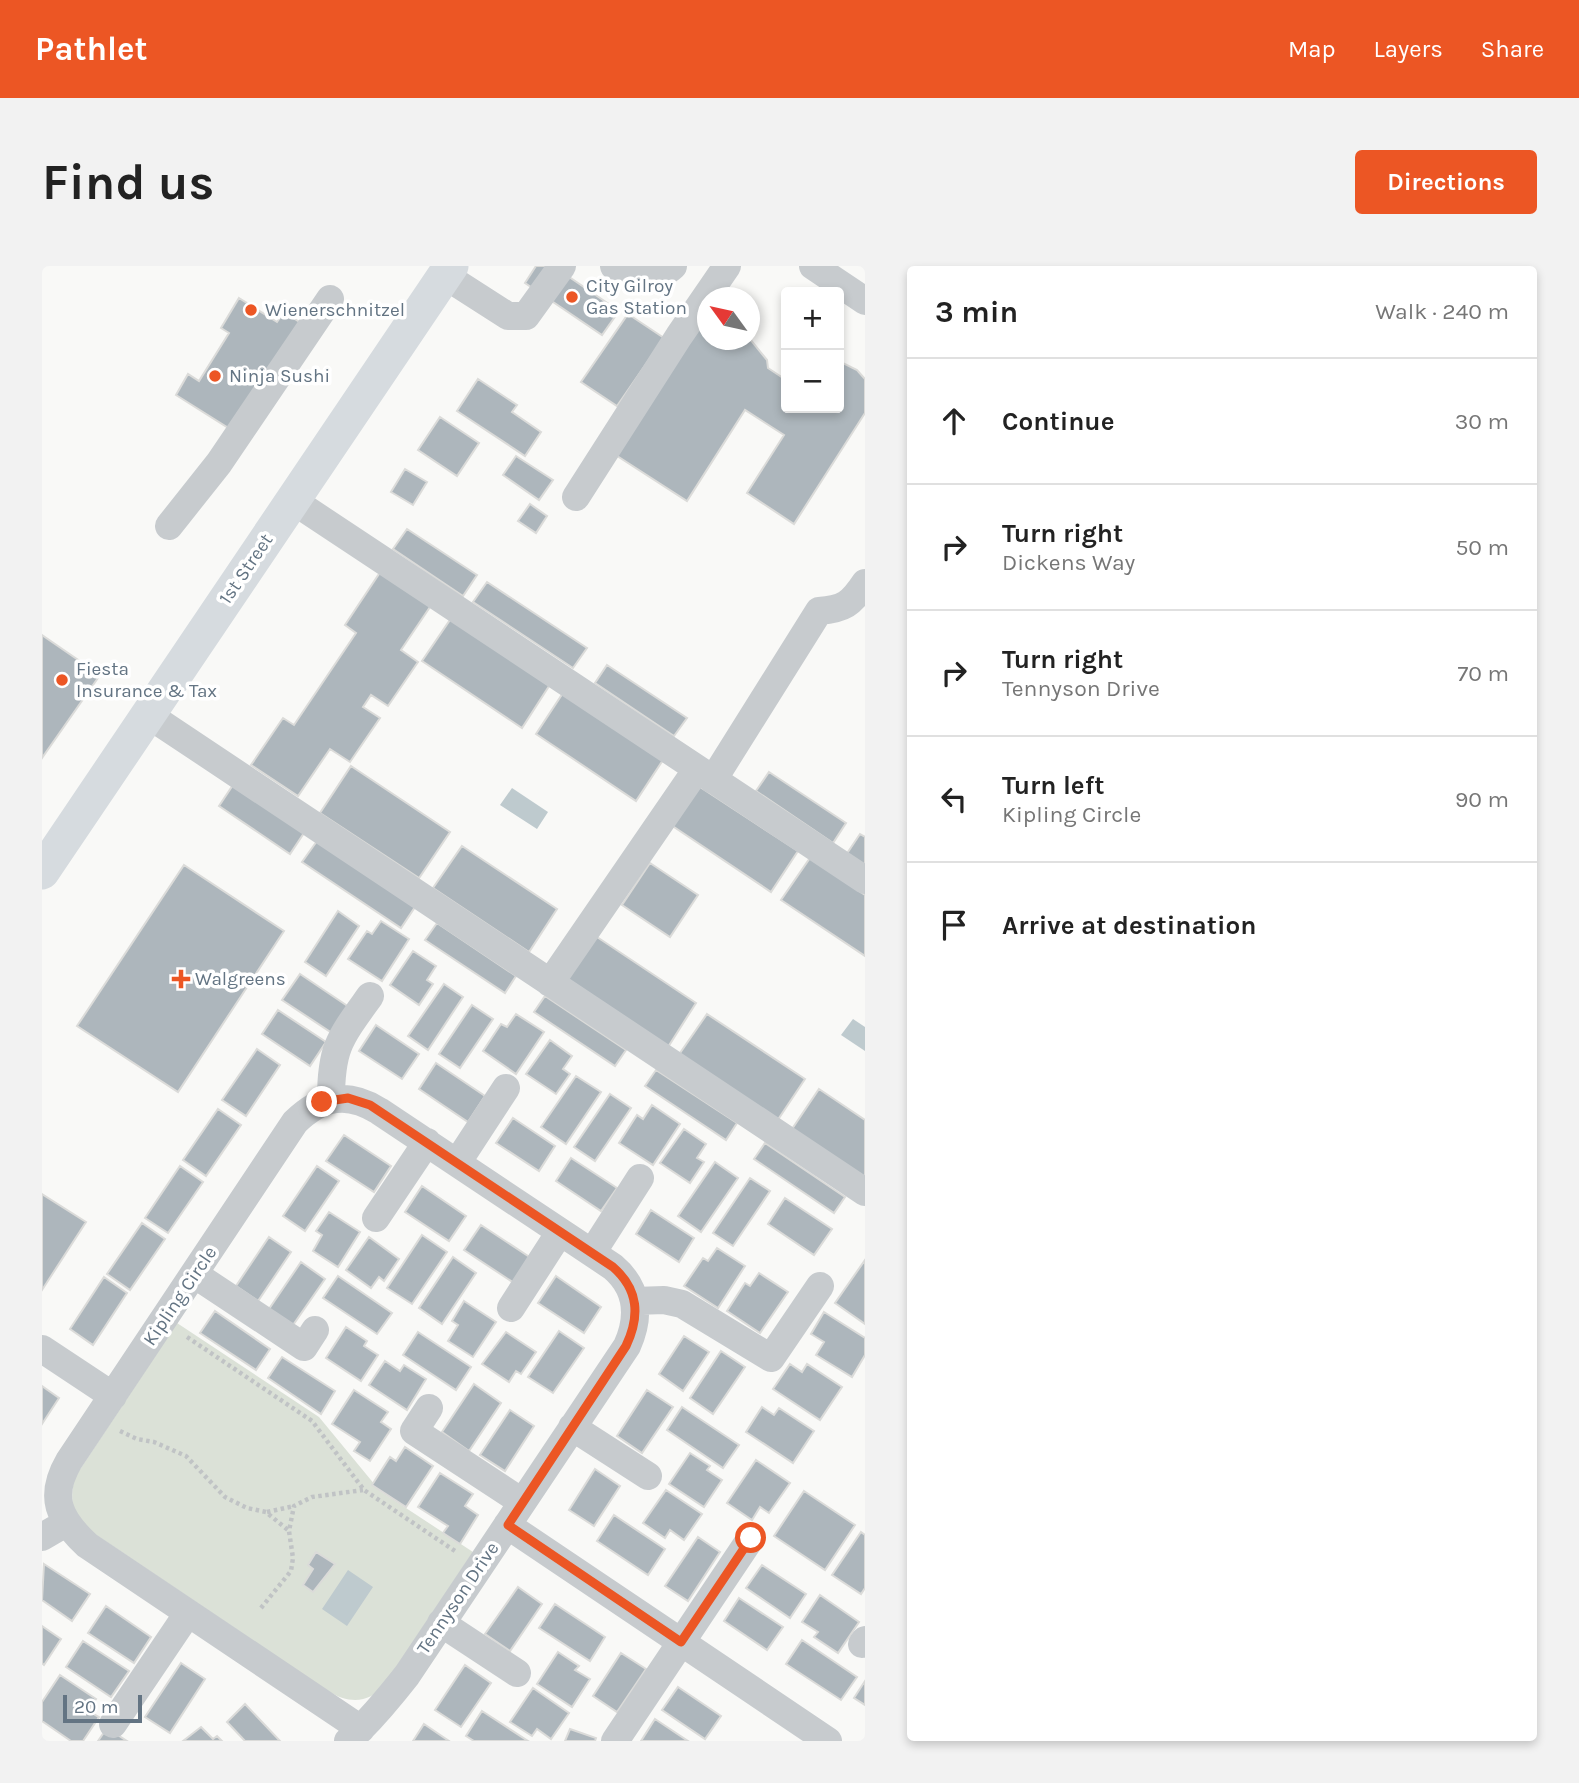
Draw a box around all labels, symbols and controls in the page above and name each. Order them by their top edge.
text: Pathlet [35,30,148,68]
text: Map [1288,35,1336,63]
text: Layers [1374,35,1443,63]
text: Share [1481,35,1544,63]
button: Directions [1355,150,1537,214]
text: Find us [42,154,214,211]
place label: City Gilroy Gas Station [586,275,687,319]
north arrow [697,287,760,350]
map controls [781,287,844,413]
button: + [781,287,844,350]
marker: City Gilroy Gas Station [564,289,580,305]
text: 3 min [935,294,1018,330]
text: Walk · 240 m [1375,298,1509,325]
place label: Wienerschnitzel [265,299,405,321]
marker: Wienerschnitzel [243,302,259,318]
button: − [781,350,844,413]
place label: Ninja Sushi [229,365,330,387]
marker: Ninja Sushi [207,368,223,384]
icon: ahead [935,402,973,440]
text: Continue [1002,406,1114,437]
text: 30 m [1455,408,1509,435]
text: Turn right [1002,518,1123,549]
icon: right [935,528,973,566]
street label: 1st Street [214,530,278,608]
text: 50 m [1455,534,1509,561]
text: Dickens Way [1002,549,1135,576]
text: Turn right [1002,644,1123,675]
icon: right [935,654,973,692]
place label: Fiesta Insurance & Tax [76,658,217,702]
text: 70 m [1458,660,1509,687]
marker: Fiesta Insurance & Tax [54,672,70,688]
text: Tennyson Drive [1002,675,1160,702]
text: Turn left [1002,770,1104,801]
icon: left [935,780,973,818]
text: 90 m [1455,786,1509,813]
text: Kipling Circle [1002,801,1141,828]
icon: arrive [935,906,973,944]
text: Arrive at destination [1002,910,1256,941]
place label: Walgreens [195,968,286,990]
marker: Walgreens [173,971,189,987]
route end [306,1086,337,1117]
street label: Kipling Circle [139,1242,221,1350]
route start [735,1522,766,1553]
street label: Tennyson Drive [412,1538,504,1658]
scale bar [63,1692,142,1724]
text: 20 m [74,1696,119,1718]

